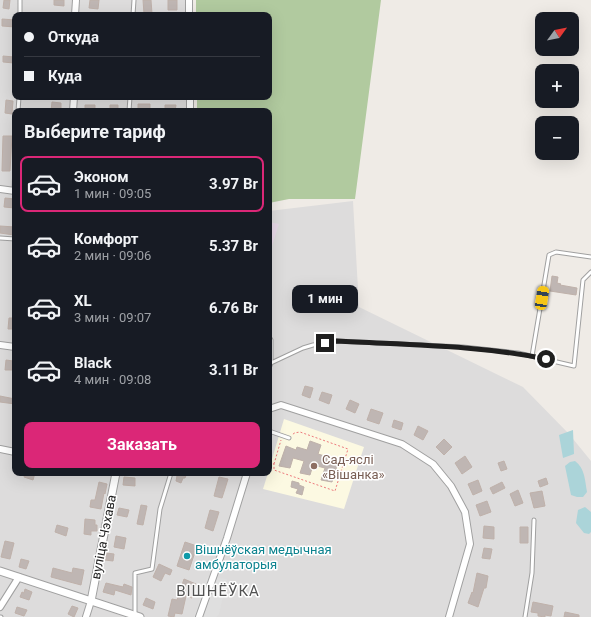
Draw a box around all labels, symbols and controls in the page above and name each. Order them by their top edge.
north arrow [535,12,579,56]
map controls [535,12,579,160]
text: Откуда [48,28,99,46]
button: + [535,64,579,108]
text: Куда [48,67,82,85]
button: − [535,116,579,160]
text: Выберите тариф [24,121,166,142]
icon: car [26,166,62,202]
text: Эконом [74,168,129,186]
text: 3.97 Br [209,175,258,193]
text: 1 мин · 09:05 [74,186,151,201]
icon: car [26,228,62,264]
text: Комфорт [74,230,138,248]
text: 5.37 Br [209,237,258,255]
text: 2 мин · 09:06 [74,248,151,263]
callout: 1 мин [292,285,358,313]
car [534,285,550,311]
icon: car [26,290,62,326]
text: 1 мин [307,291,343,306]
text: XL [74,292,92,310]
text: 6.76 Br [209,299,258,317]
text: 3 мин · 09:07 [74,310,151,325]
route end [316,334,334,352]
route start [537,350,555,368]
icon: car [26,352,62,388]
text: Black [74,354,111,372]
text: 3.11 Br [209,361,258,379]
text: 4 мин · 09:08 [74,372,151,387]
button: Заказать [24,422,260,468]
place label: Сад-яслі «Вішанка» [322,452,385,482]
marker: Сад-яслі «Вішанка» [309,461,319,471]
street label: вуліца Чэхава [88,494,119,581]
place label: Вішнёўская медычная амбулаторыя [195,542,332,572]
marker: Вішнёўская медычная амбулаторыя [182,551,192,561]
district label: ВІШНЁЎКА [176,582,260,600]

